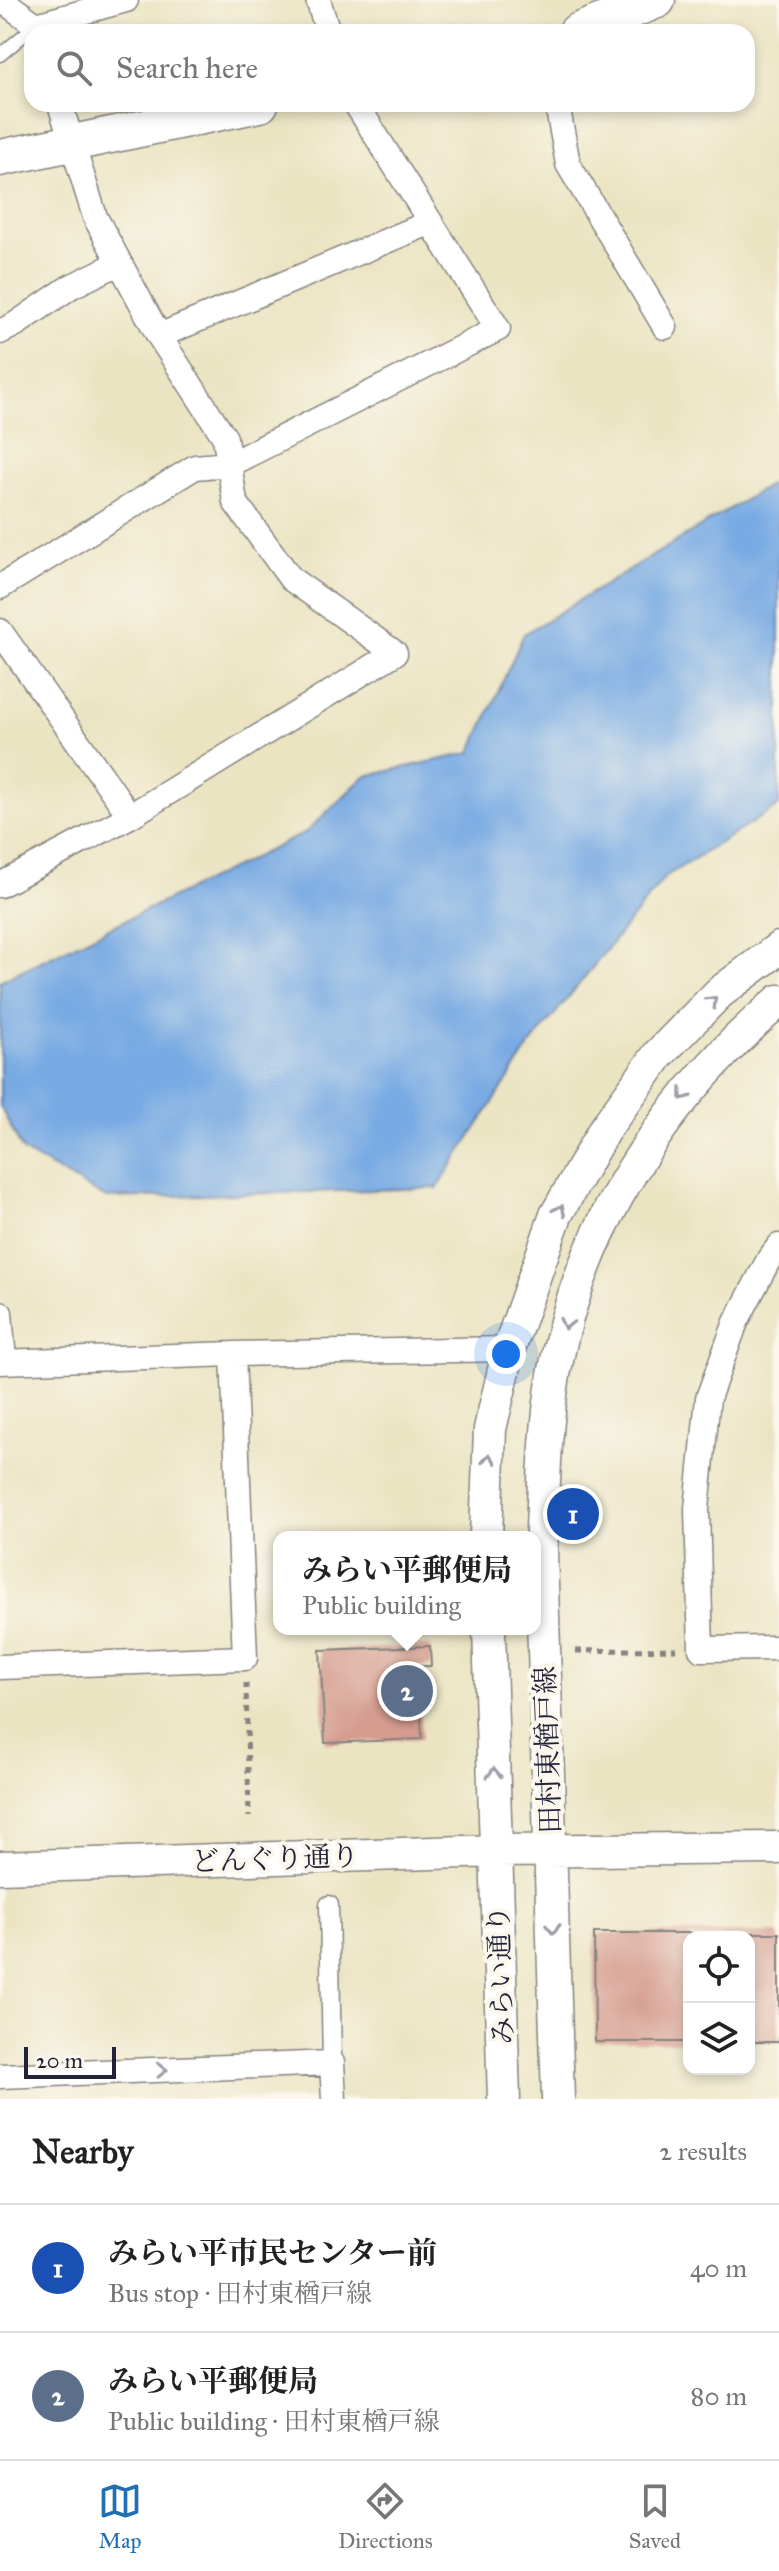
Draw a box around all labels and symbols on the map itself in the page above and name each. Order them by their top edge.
one-way arrow [702,996,717,1011]
one-way arrow [680,1086,694,1101]
one-way arrow [550,1204,565,1219]
one-way arrow [558,1317,575,1331]
your location [486,1334,526,1374]
one-way arrow [480,1452,497,1465]
pin: 1 [547,1484,599,1544]
pin: 2 [381,1661,433,1721]
street label: 田村東楢戸線 [527,1665,568,1835]
one-way arrow [486,1766,503,1779]
street label: どんぐり通り [190,1838,360,1879]
street label: みらい通り [481,1904,520,2046]
one-way arrow [544,1923,561,1936]
scale bar [24,2043,116,2079]
one-way arrow [156,2061,169,2078]

